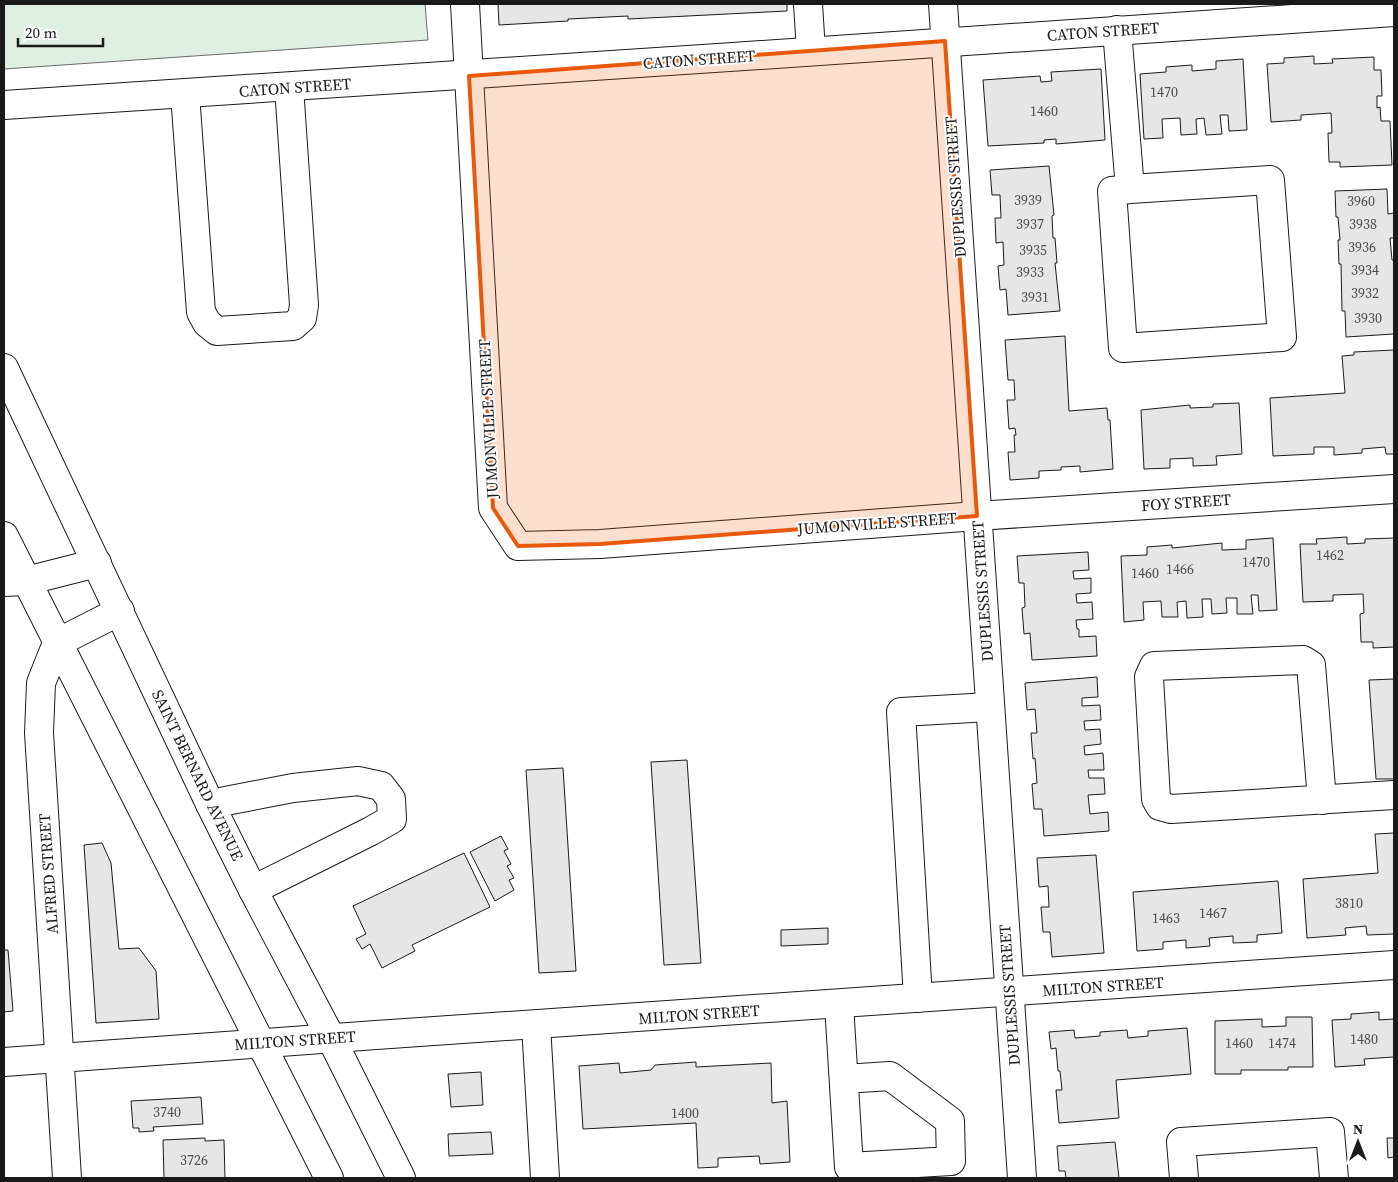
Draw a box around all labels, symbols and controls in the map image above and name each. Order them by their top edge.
scale bar [18,15,102,47]
street label: CATON STREET [1046,16,1160,46]
text: 20 m [25,22,57,43]
street label: CATON STREET [642,44,756,74]
street label: CATON STREET [238,72,352,102]
house number: 1470 [1150,82,1178,102]
house number: 1460 [1030,101,1058,121]
street label: DUPLESSIS STREET [939,115,971,258]
house number: 3939 [1014,190,1042,210]
house number: 3960 [1347,191,1375,211]
house number: 3937 [1016,214,1044,234]
house number: 3938 [1349,214,1377,234]
house number: 3936 [1348,237,1376,257]
house number: 3935 [1019,240,1047,260]
house number: 3934 [1351,260,1379,280]
house number: 3933 [1016,262,1044,282]
house number: 3932 [1351,283,1379,303]
house number: 3931 [1021,287,1049,307]
house number: 3930 [1354,308,1382,328]
street label: JUMONVILLE STREET [473,338,503,500]
street label: FOY STREET [1140,488,1232,516]
street label: JUMONVILLE STREET [795,506,958,540]
street label: DUPLESSIS STREET [966,519,998,662]
house number: 1462 [1316,545,1344,565]
house number: 1470 [1242,552,1270,572]
house number: 1466 [1166,559,1194,579]
house number: 1460 [1131,563,1159,583]
street label: SAINT BERNARD AVENUE [147,686,249,864]
street label: ALFRED STREET [33,813,63,935]
house number: 3810 [1335,893,1363,913]
house number: 1467 [1199,903,1227,923]
house number: 1463 [1152,908,1180,928]
street label: DUPLESSIS STREET [993,923,1025,1066]
street label: MILTON STREET [1042,971,1165,1001]
street label: MILTON STREET [638,999,761,1029]
street label: MILTON STREET [234,1025,357,1055]
house number: 1480 [1350,1029,1378,1049]
house number: 1460 [1225,1033,1253,1053]
house number: 1474 [1268,1033,1296,1053]
house number: 3740 [153,1102,181,1122]
house number: 1400 [671,1103,699,1123]
north arrow [1333,1117,1383,1167]
text: N [1353,1119,1363,1139]
house number: 3726 [180,1150,208,1170]

